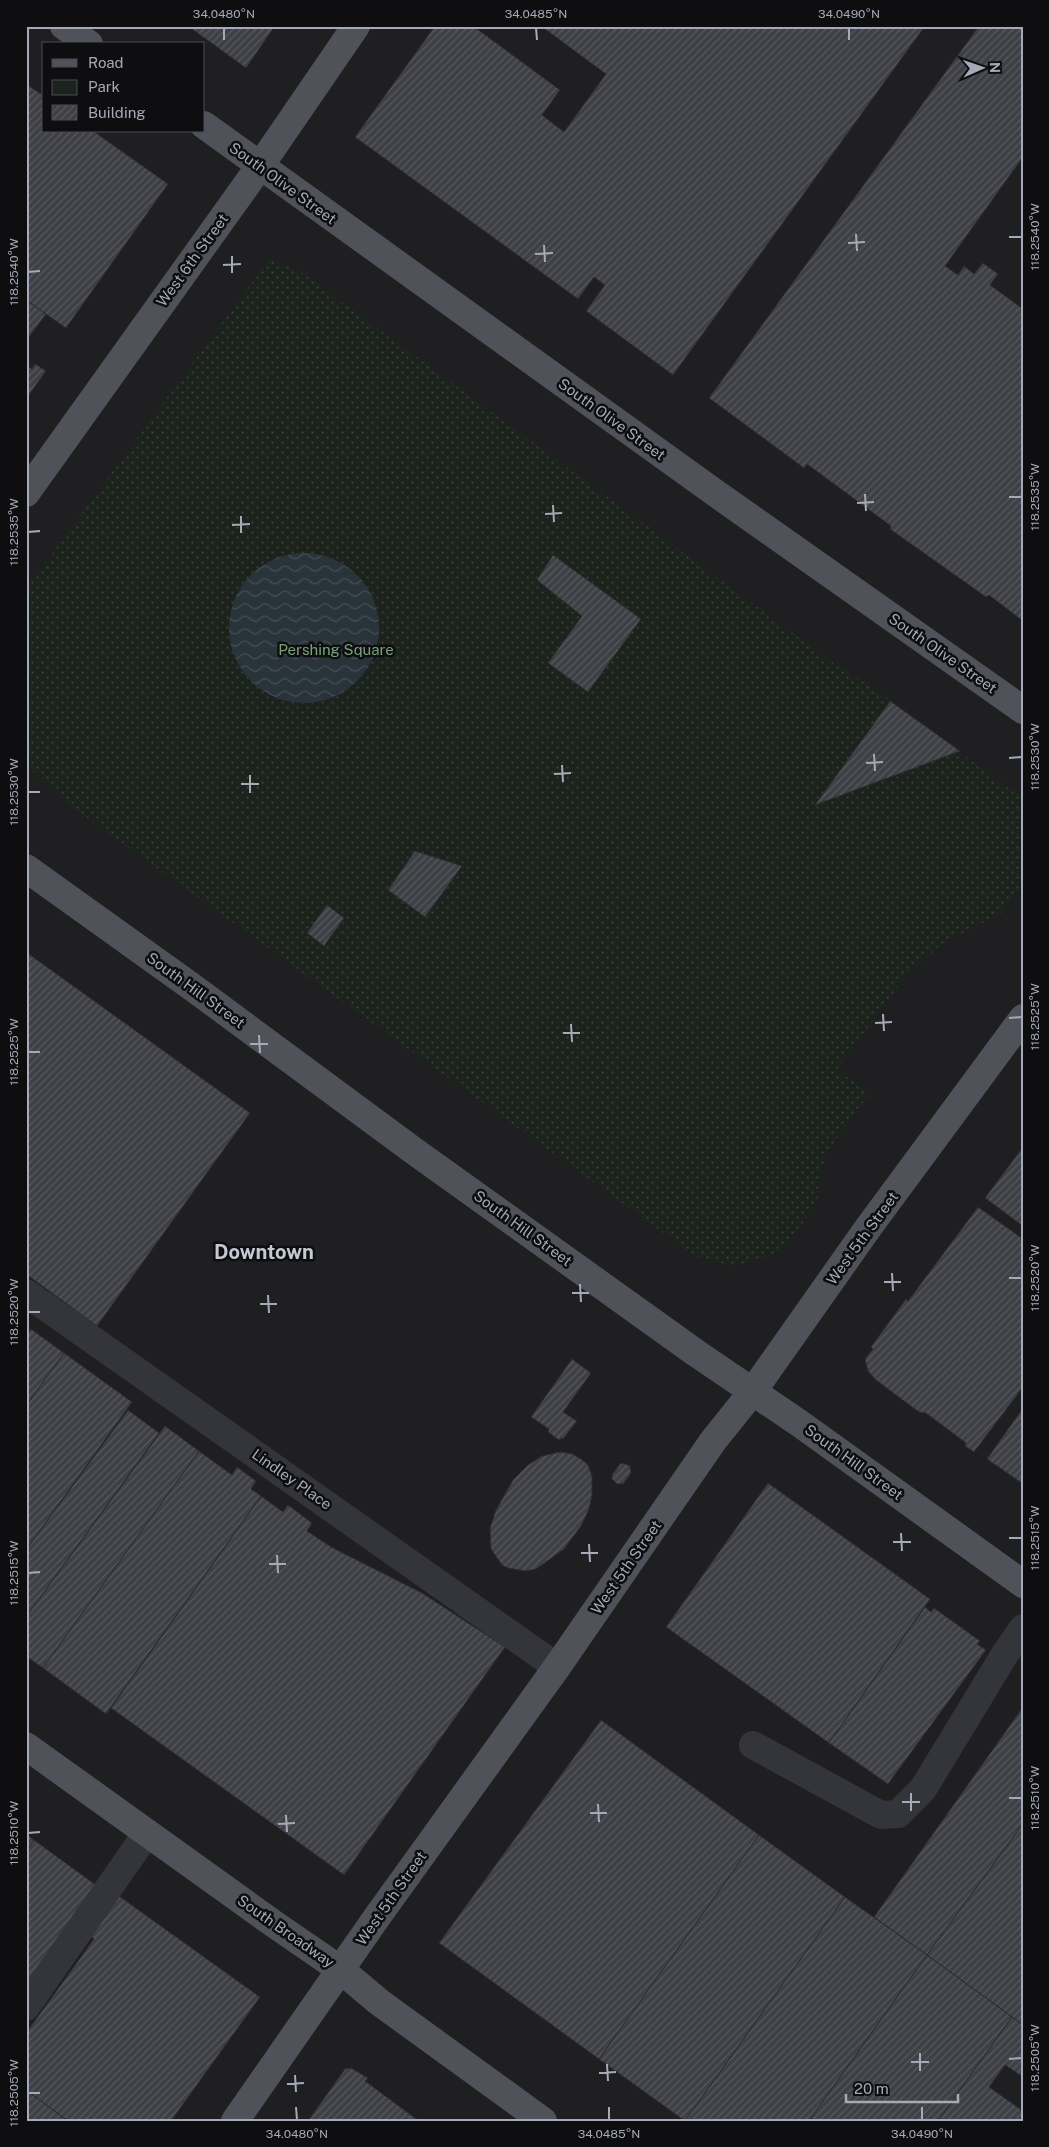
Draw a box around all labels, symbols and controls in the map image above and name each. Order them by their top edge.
text: 34.0480°N [193,7,255,21]
text: 34.0485°N [505,7,567,21]
text: 34.0490°N [818,7,880,21]
legend [42,42,205,132]
north arrow [956,42,1006,92]
text: Road [88,54,124,71]
text: N [987,62,1003,73]
text: Park [88,78,120,95]
text: Building [88,104,146,121]
street label: South Olive Street [226,139,340,228]
text: 118.2540°W [1028,203,1042,271]
street label: West 6th Street [153,210,231,310]
text: 118.2540°W [7,238,21,306]
street label: South Olive Street [555,375,669,464]
text: 118.2535°W [1028,463,1042,531]
text: 118.2535°W [7,498,21,566]
street label: South Olive Street [886,609,1000,697]
park label: Pershing Square [278,641,394,658]
text: 118.2530°W [1028,723,1042,791]
text: 118.2530°W [7,758,21,826]
street label: South Hill Street [144,949,248,1031]
text: 118.2525°W [1028,983,1042,1051]
text: 118.2525°W [7,1018,21,1086]
street label: South Hill Street [471,1187,575,1269]
street label: West 5th Street [823,1188,901,1288]
district label: Downtown [214,1240,314,1264]
text: 118.2520°W [1028,1244,1042,1311]
text: 118.2520°W [7,1278,21,1345]
street label: South Hill Street [802,1421,906,1503]
street label: Lindley Place [249,1445,335,1513]
text: 118.2515°W [1028,1505,1042,1570]
street label: West 5th Street [587,1517,665,1617]
text: 118.2515°W [7,1540,21,1605]
text: 118.2510°W [1028,1765,1042,1830]
text: 118.2510°W [7,1800,21,1865]
street label: West 5th Street [352,1848,430,1948]
street label: South Broadway [234,1891,338,1971]
text: 118.2505°W [1028,2024,1042,2092]
text: 118.2505°W [7,2059,21,2127]
scale bar [846,2072,959,2104]
text: 20 m [854,2080,889,2097]
text: 34.0480°N [266,2127,328,2141]
text: 34.0485°N [578,2127,640,2141]
text: 34.0490°N [891,2127,953,2141]

